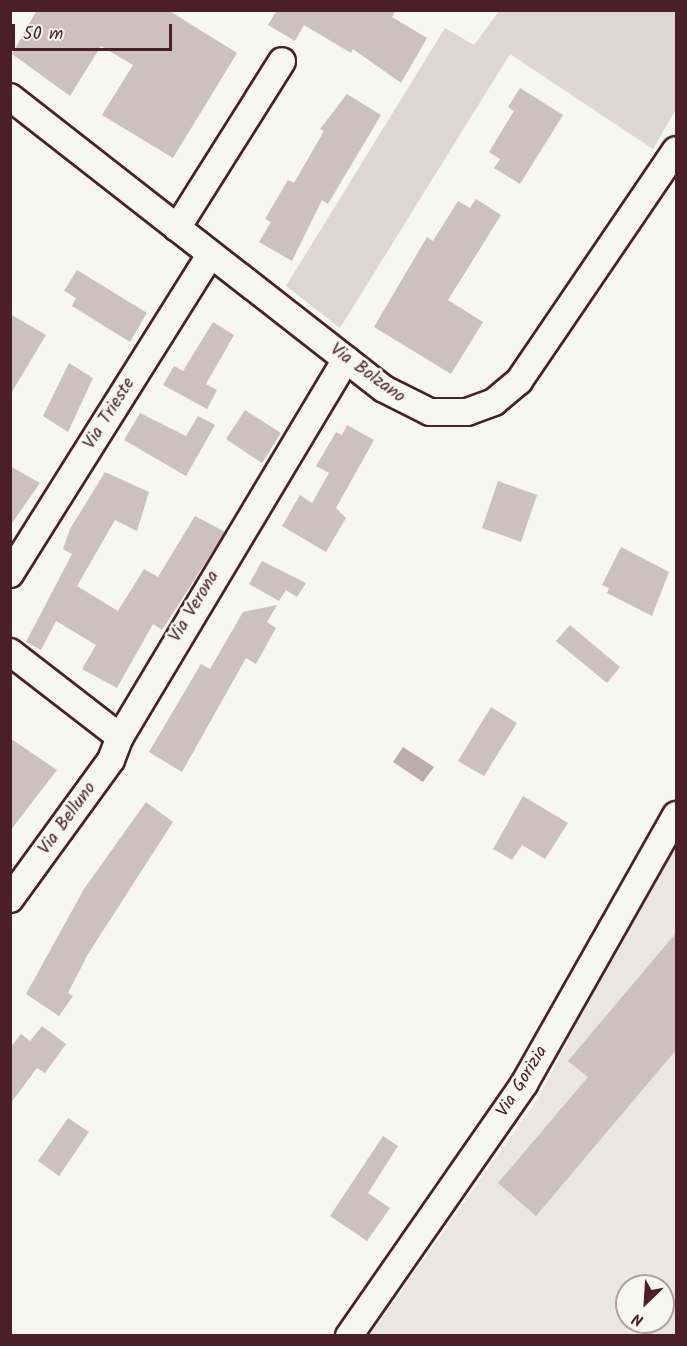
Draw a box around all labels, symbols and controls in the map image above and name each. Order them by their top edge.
scale bar [15,12,176,50]
text: 50 m [23,20,63,49]
street label: Via Bolzano [325,340,409,408]
street label: Via Trieste [80,374,140,454]
street label: Via Verona [165,567,225,647]
street label: Via Belluno [34,779,102,859]
street label: Via Gorizia [493,1043,553,1121]
north arrow [615,1274,675,1334]
text: N [628,1305,648,1332]

